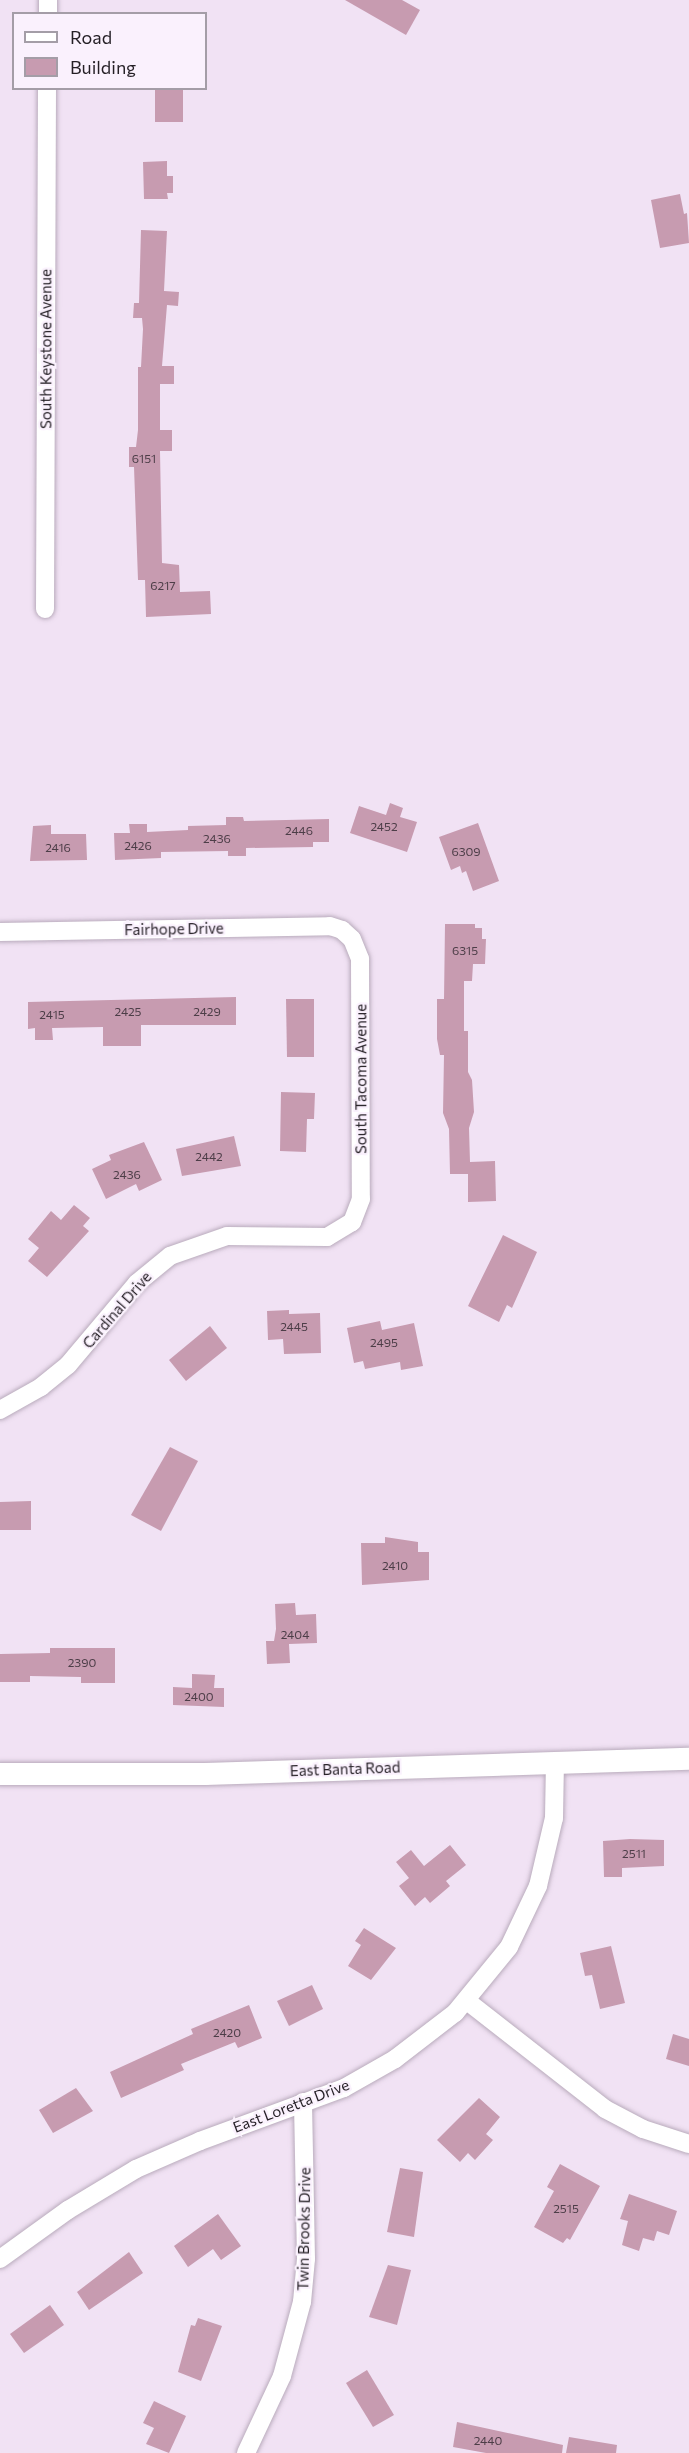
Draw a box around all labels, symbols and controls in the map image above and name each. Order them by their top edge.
legend [12,12,207,90]
text: Road [70,26,112,48]
text: Building [70,56,136,78]
street label: South Keystone Avenue [37,269,55,429]
house number: 6151 [132,452,156,466]
house number: 6217 [150,579,176,593]
house number: 2452 [370,820,398,834]
house number: 2446 [285,824,313,838]
house number: 2436 [203,832,231,846]
house number: 2426 [124,839,152,853]
house number: 2416 [45,841,71,855]
house number: 6309 [451,845,481,859]
street label: Fairhope Drive [124,919,224,939]
house number: 6315 [452,944,478,958]
street label: South Tacoma Avenue [352,1004,370,1154]
house number: 2425 [114,1005,142,1019]
house number: 2429 [193,1005,221,1019]
house number: 2415 [39,1008,65,1022]
house number: 2442 [195,1150,223,1164]
house number: 2436 [113,1168,141,1182]
street label: Cardinal Drive [79,1268,155,1352]
house number: 2445 [280,1320,308,1334]
house number: 2495 [370,1336,398,1350]
house number: 2410 [382,1559,408,1573]
house number: 2404 [281,1628,309,1642]
house number: 2390 [68,1656,96,1670]
house number: 2400 [184,1690,214,1704]
street label: East Banta Road [289,1758,401,1780]
house number: 2511 [622,1847,646,1861]
house number: 2420 [213,2026,241,2040]
street label: East Loretta Drive [230,2076,352,2136]
street label: Twin Brooks Drive [294,2167,314,2291]
house number: 2515 [553,2202,579,2216]
house number: 2440 [474,2434,502,2448]

